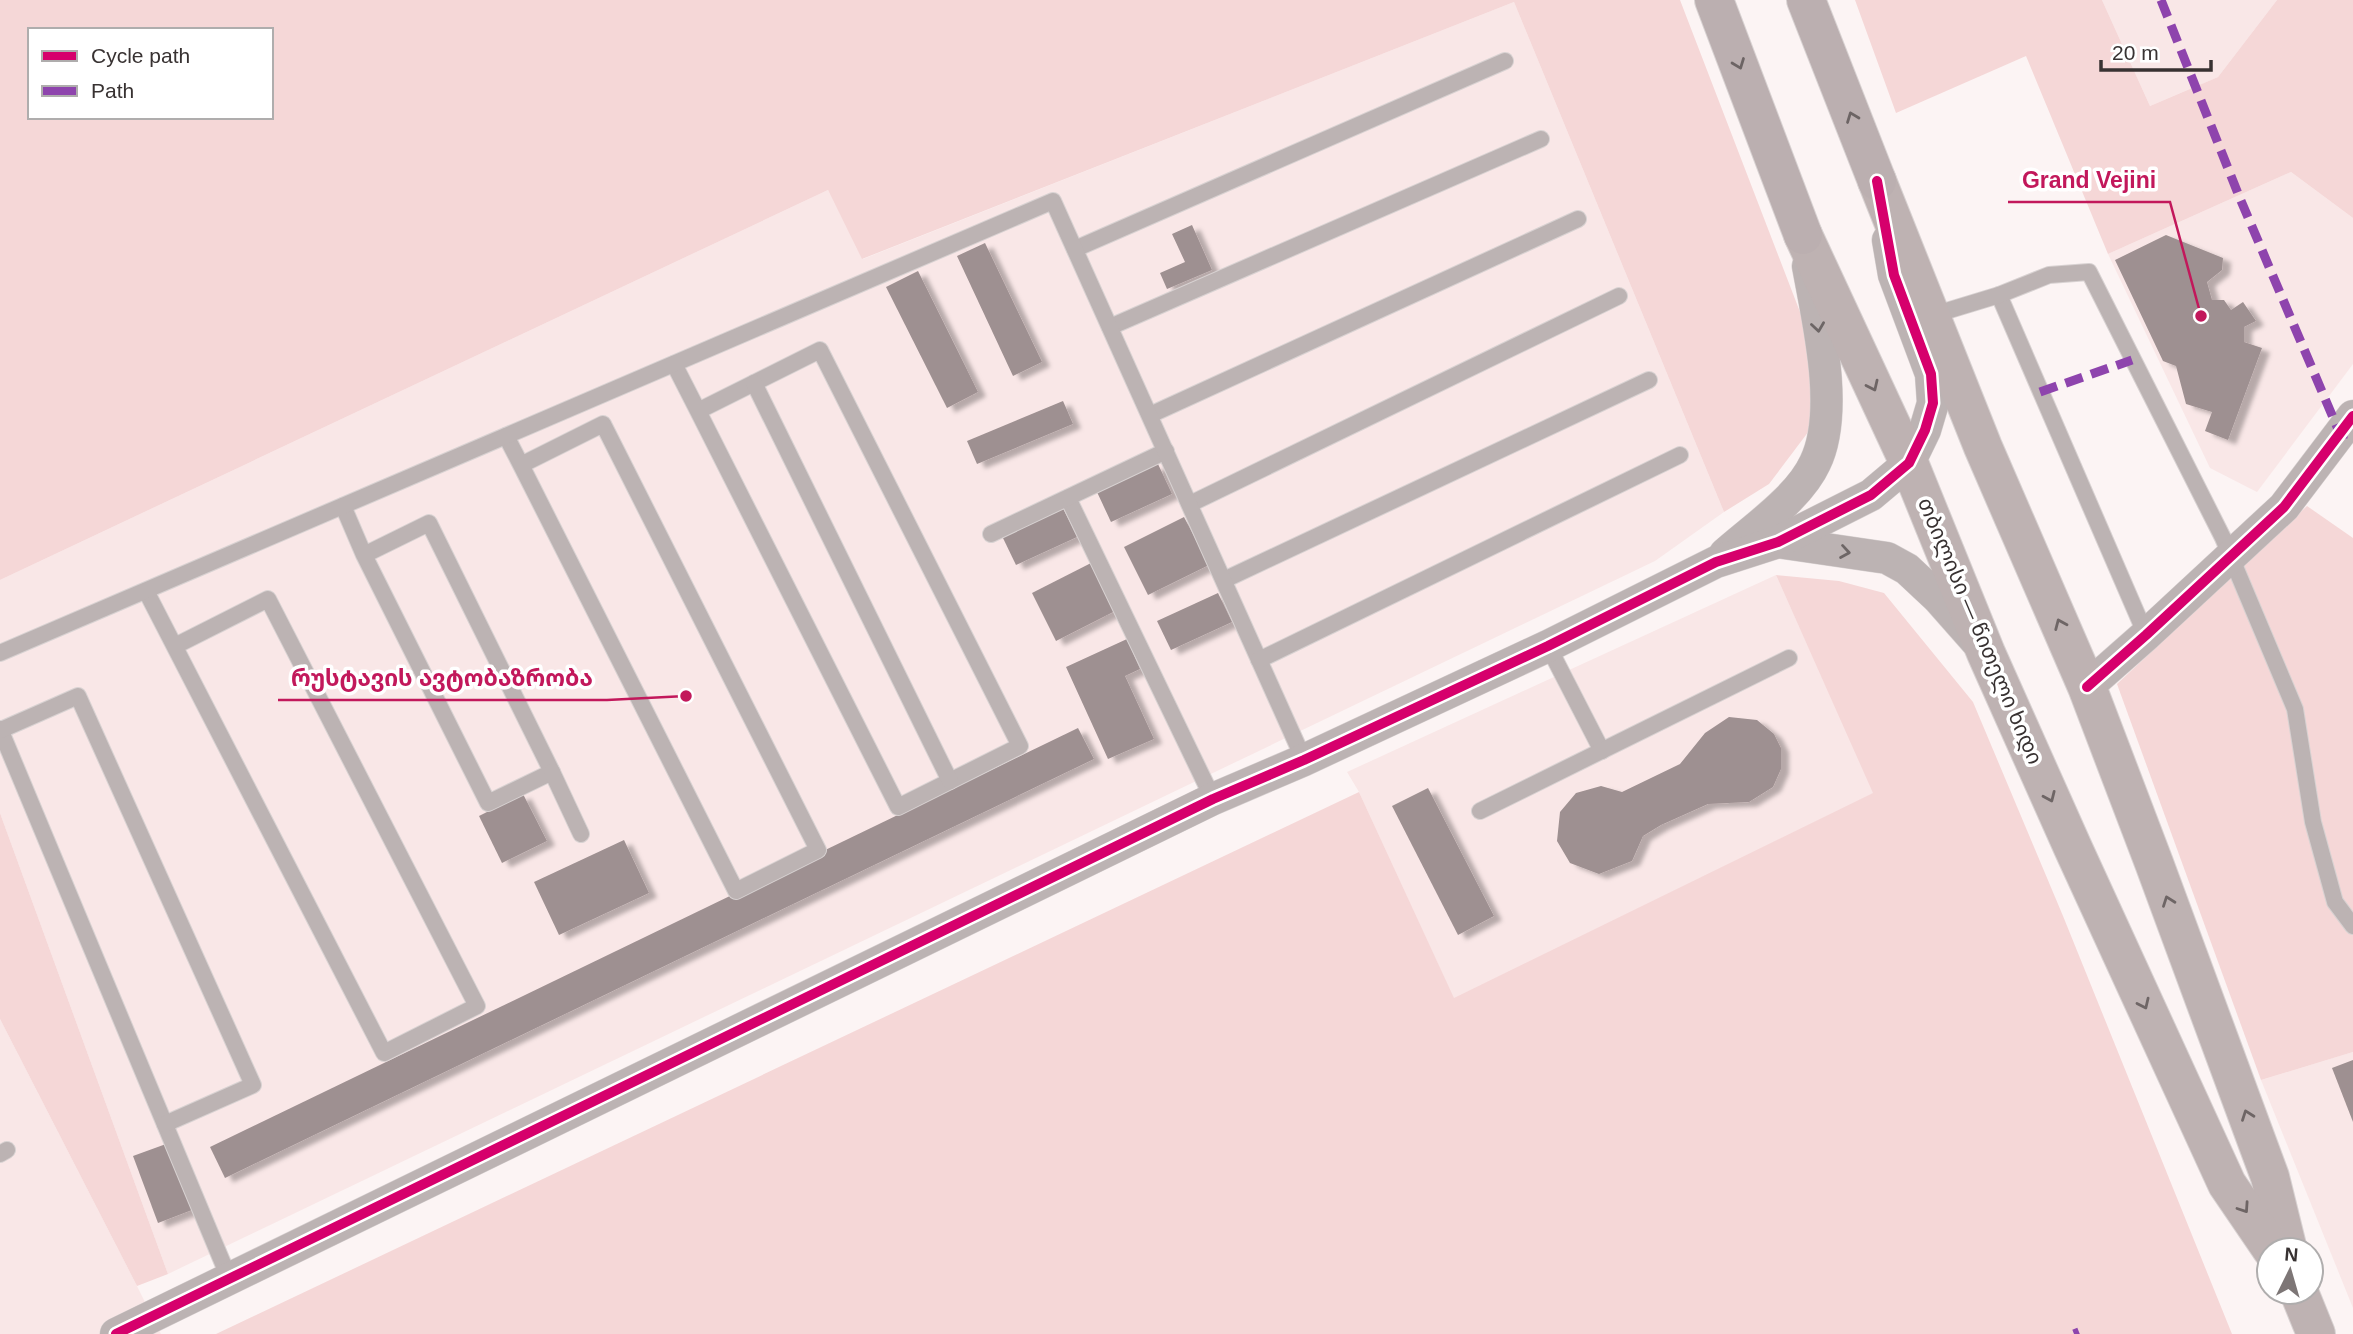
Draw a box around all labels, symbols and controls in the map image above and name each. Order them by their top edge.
legend [28,28,273,119]
scale bar [2101,28,2211,72]
text: 20 m [2112,41,2159,64]
text: Cycle path [91,44,190,67]
one-way arrow [1730,57,1744,69]
text: Path [91,79,134,102]
one-way arrow [1847,112,1861,124]
callout: Grand Vejini [2008,158,2170,202]
text: Grand Vejini [2022,167,2156,193]
one-way arrow [1811,321,1826,332]
one-way arrow [1865,379,1879,391]
street label: თბილისი — წითელი ხიდი [1912,494,2047,768]
one-way arrow [1839,544,1851,559]
one-way arrow [2054,619,2068,631]
callout: რუსტავის ავტობაზრობა [278,656,607,700]
text: რუსტავის ავტობაზრობა [291,665,593,692]
one-way arrow [2042,790,2056,802]
one-way arrow [2163,895,2177,907]
one-way arrow [2136,997,2150,1009]
one-way arrow [2241,1109,2255,1121]
one-way arrow [2236,1200,2248,1213]
north arrow [2255,1236,2325,1306]
text: N [2284,1244,2299,1266]

